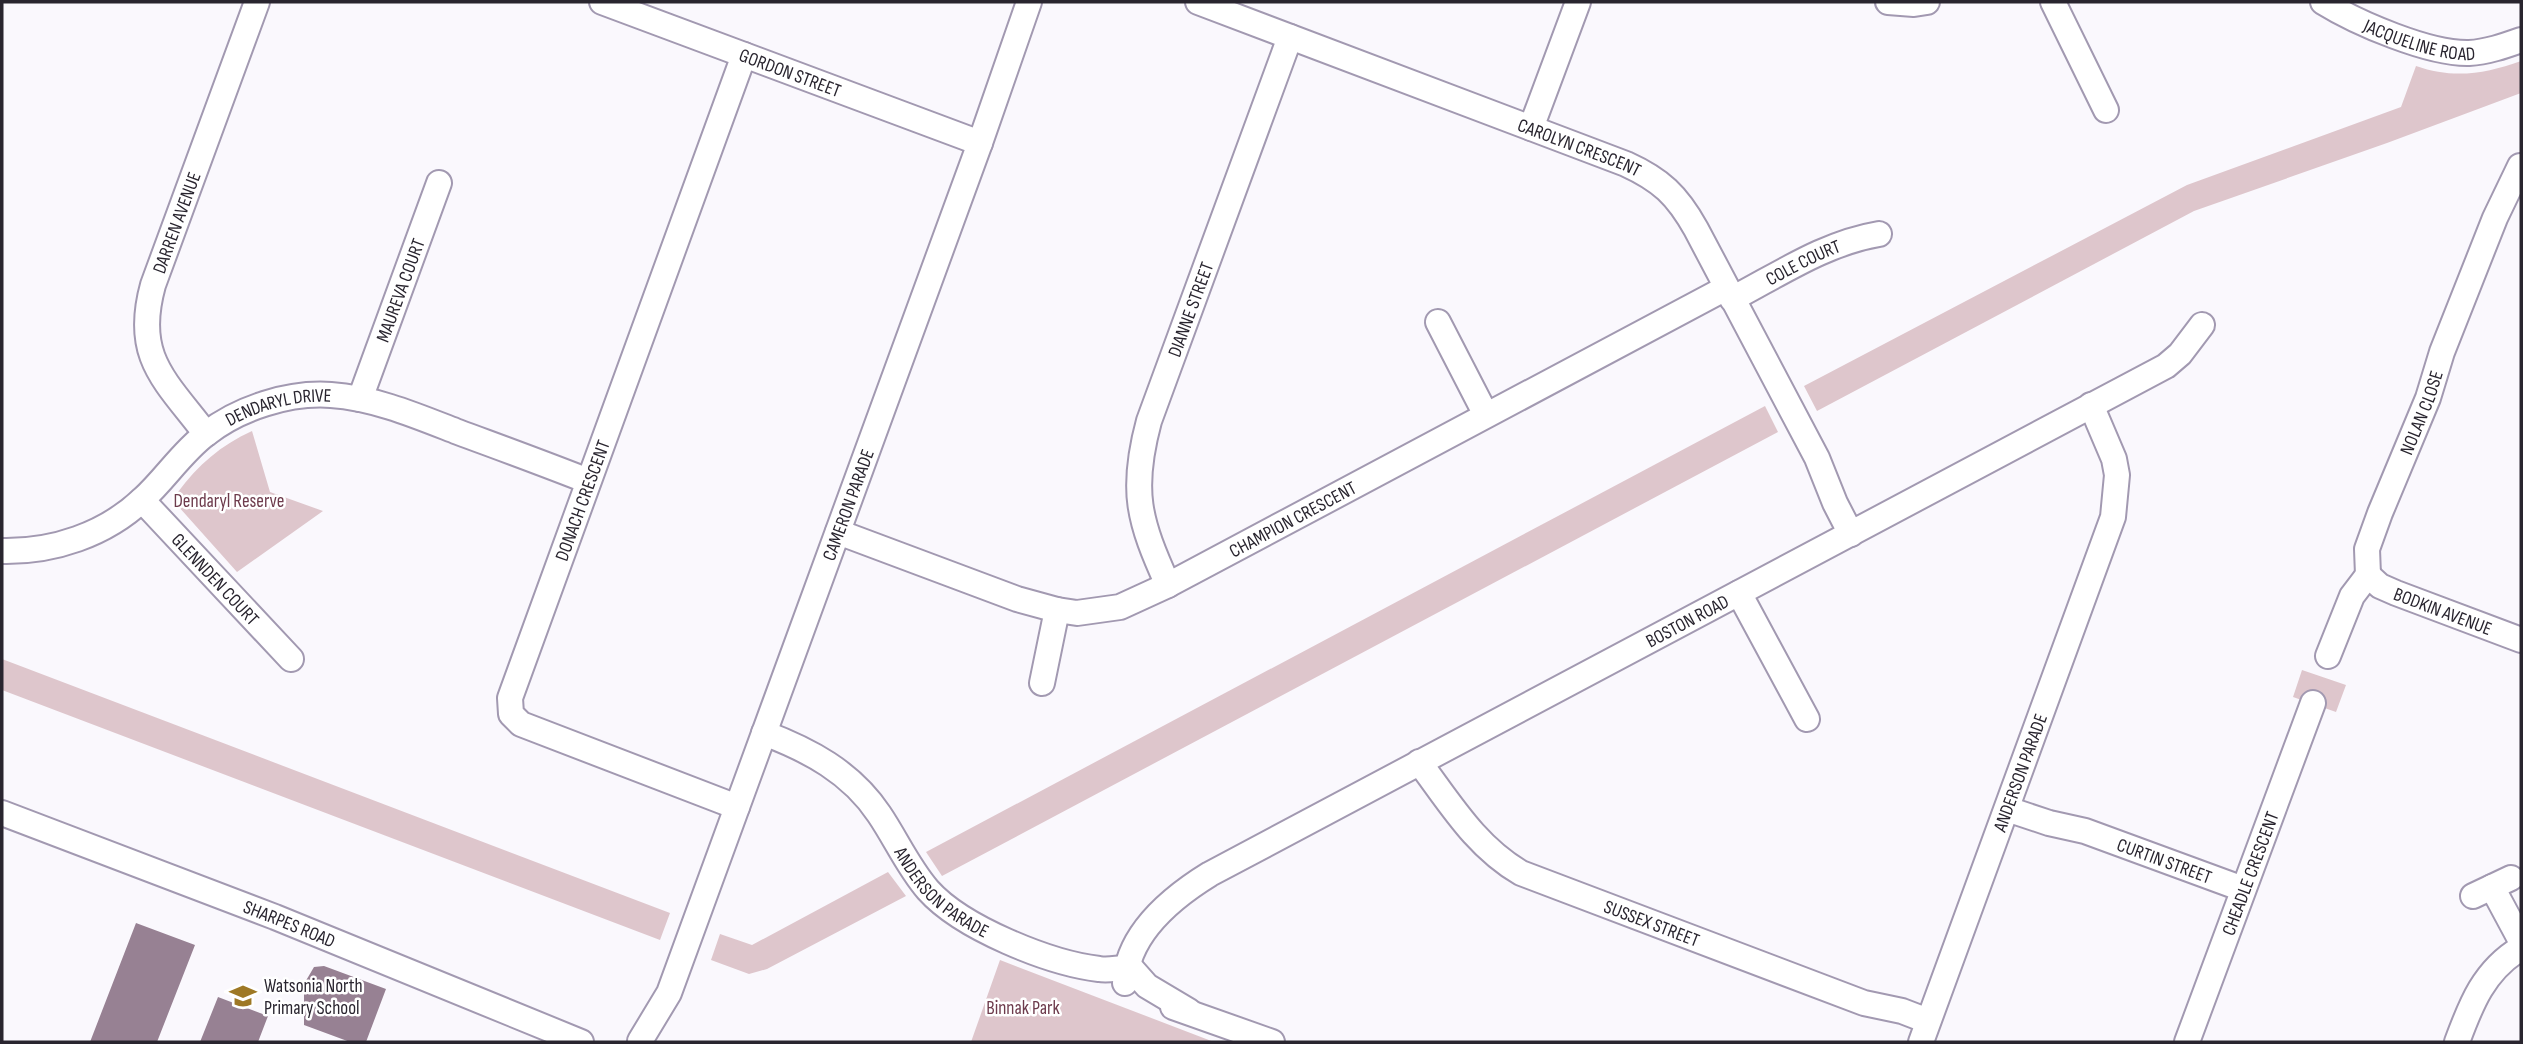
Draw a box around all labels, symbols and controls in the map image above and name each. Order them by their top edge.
street label: JACQUELINE ROAD [2359,14,2476,66]
street label: GORDON STREET [736,44,844,103]
street label: CAROLYN CRESCENT [1514,114,1645,183]
street label: DARREN AVENUE [148,169,207,277]
street label: MAUREVA COURT [372,235,431,346]
street label: COLE COURT [1762,235,1844,291]
street label: DIANNE STREET [1164,259,1220,360]
street label: NOLAN CLOSE [2396,368,2449,458]
street label: DENDARYL DRIVE [222,385,332,432]
street label: DONACH CRESCENT [551,437,616,564]
street label: CAMERON PARADE [818,446,880,564]
street label: CHAMPION CRESCENT [1226,477,1361,563]
park label: Dendaryl Reserve [174,490,284,513]
street label: GLENNDEN COURT [166,529,264,631]
street label: BODKIN AVENUE [2390,583,2495,641]
street label: BOSTON ROAD [1642,590,1733,653]
street label: ANDERSON PARADE [1989,711,2053,836]
street label: CHEADLE CRESCENT [2218,808,2285,939]
street label: CURTIN STREET [2114,834,2215,890]
street label: ANDERSON PARADE [888,842,992,944]
street label: SHARPES ROAD [240,896,338,953]
street label: SUSSEX STREET [1600,896,1703,953]
place label: Watsonia North Primary School [264,975,363,1020]
school or university icon: Watsonia North Primary School [228,981,258,1011]
park label: Binnak Park [986,997,1061,1020]

